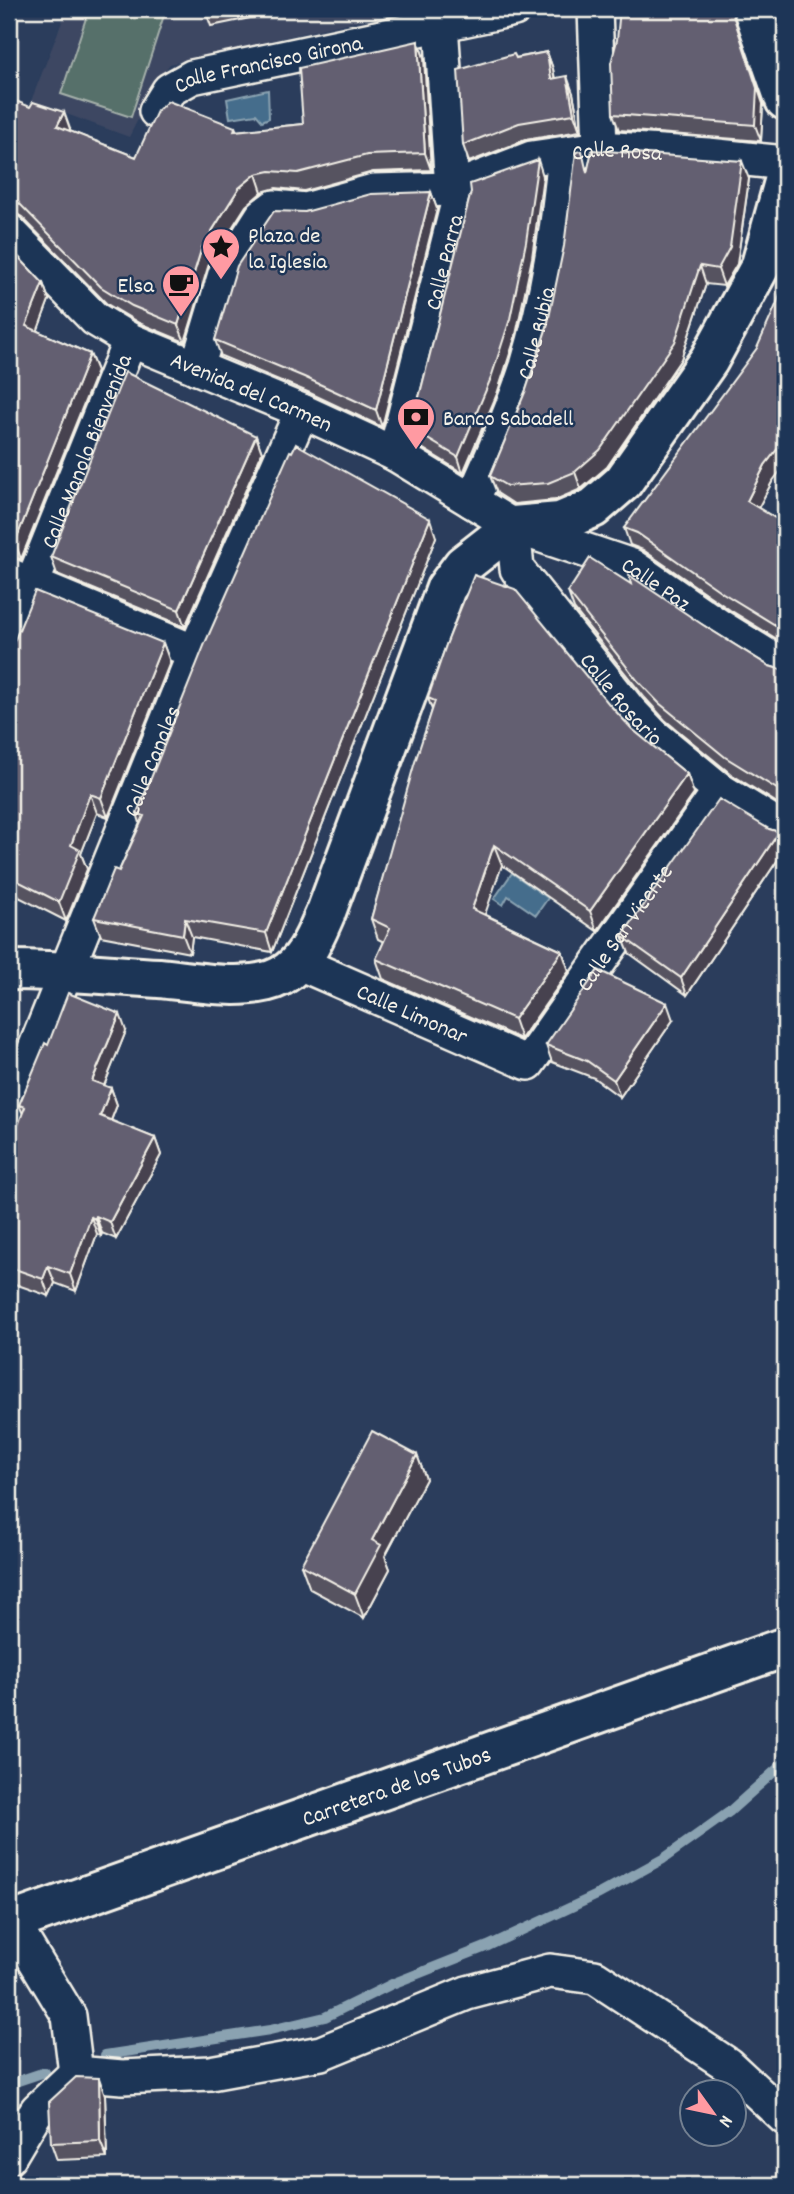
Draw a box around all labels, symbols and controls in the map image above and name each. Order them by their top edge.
street label: Calle Francisco Girona [169,28,367,104]
street label: Calle Rosa [570,135,664,172]
street label: Calle Parra [419,210,475,314]
place label: Plaza de la Iglesia [248,221,328,280]
place icon: Plaza de la Iglesia [200,226,242,281]
cafe icon: Elsa [160,263,202,318]
place label: Elsa [118,271,155,304]
street label: Calle Rubia [511,283,566,385]
street label: Avenida del Carmen [165,345,337,443]
street label: Calle Manolo Bienvenida [35,349,143,554]
bank icon: Banco Sabadell [395,396,437,451]
place label: Banco Sabadell [443,404,574,437]
street label: Calle Paz [617,551,696,622]
street label: Calle Rosario [570,647,668,756]
street label: Calle Canales [117,701,192,823]
street label: Calle San Vicente [570,859,683,1000]
street label: Calle Limonar [350,977,472,1055]
street label: Carretera de los Tubos [298,1740,496,1837]
north arrow [678,2078,748,2148]
text: N [710,2109,738,2132]

